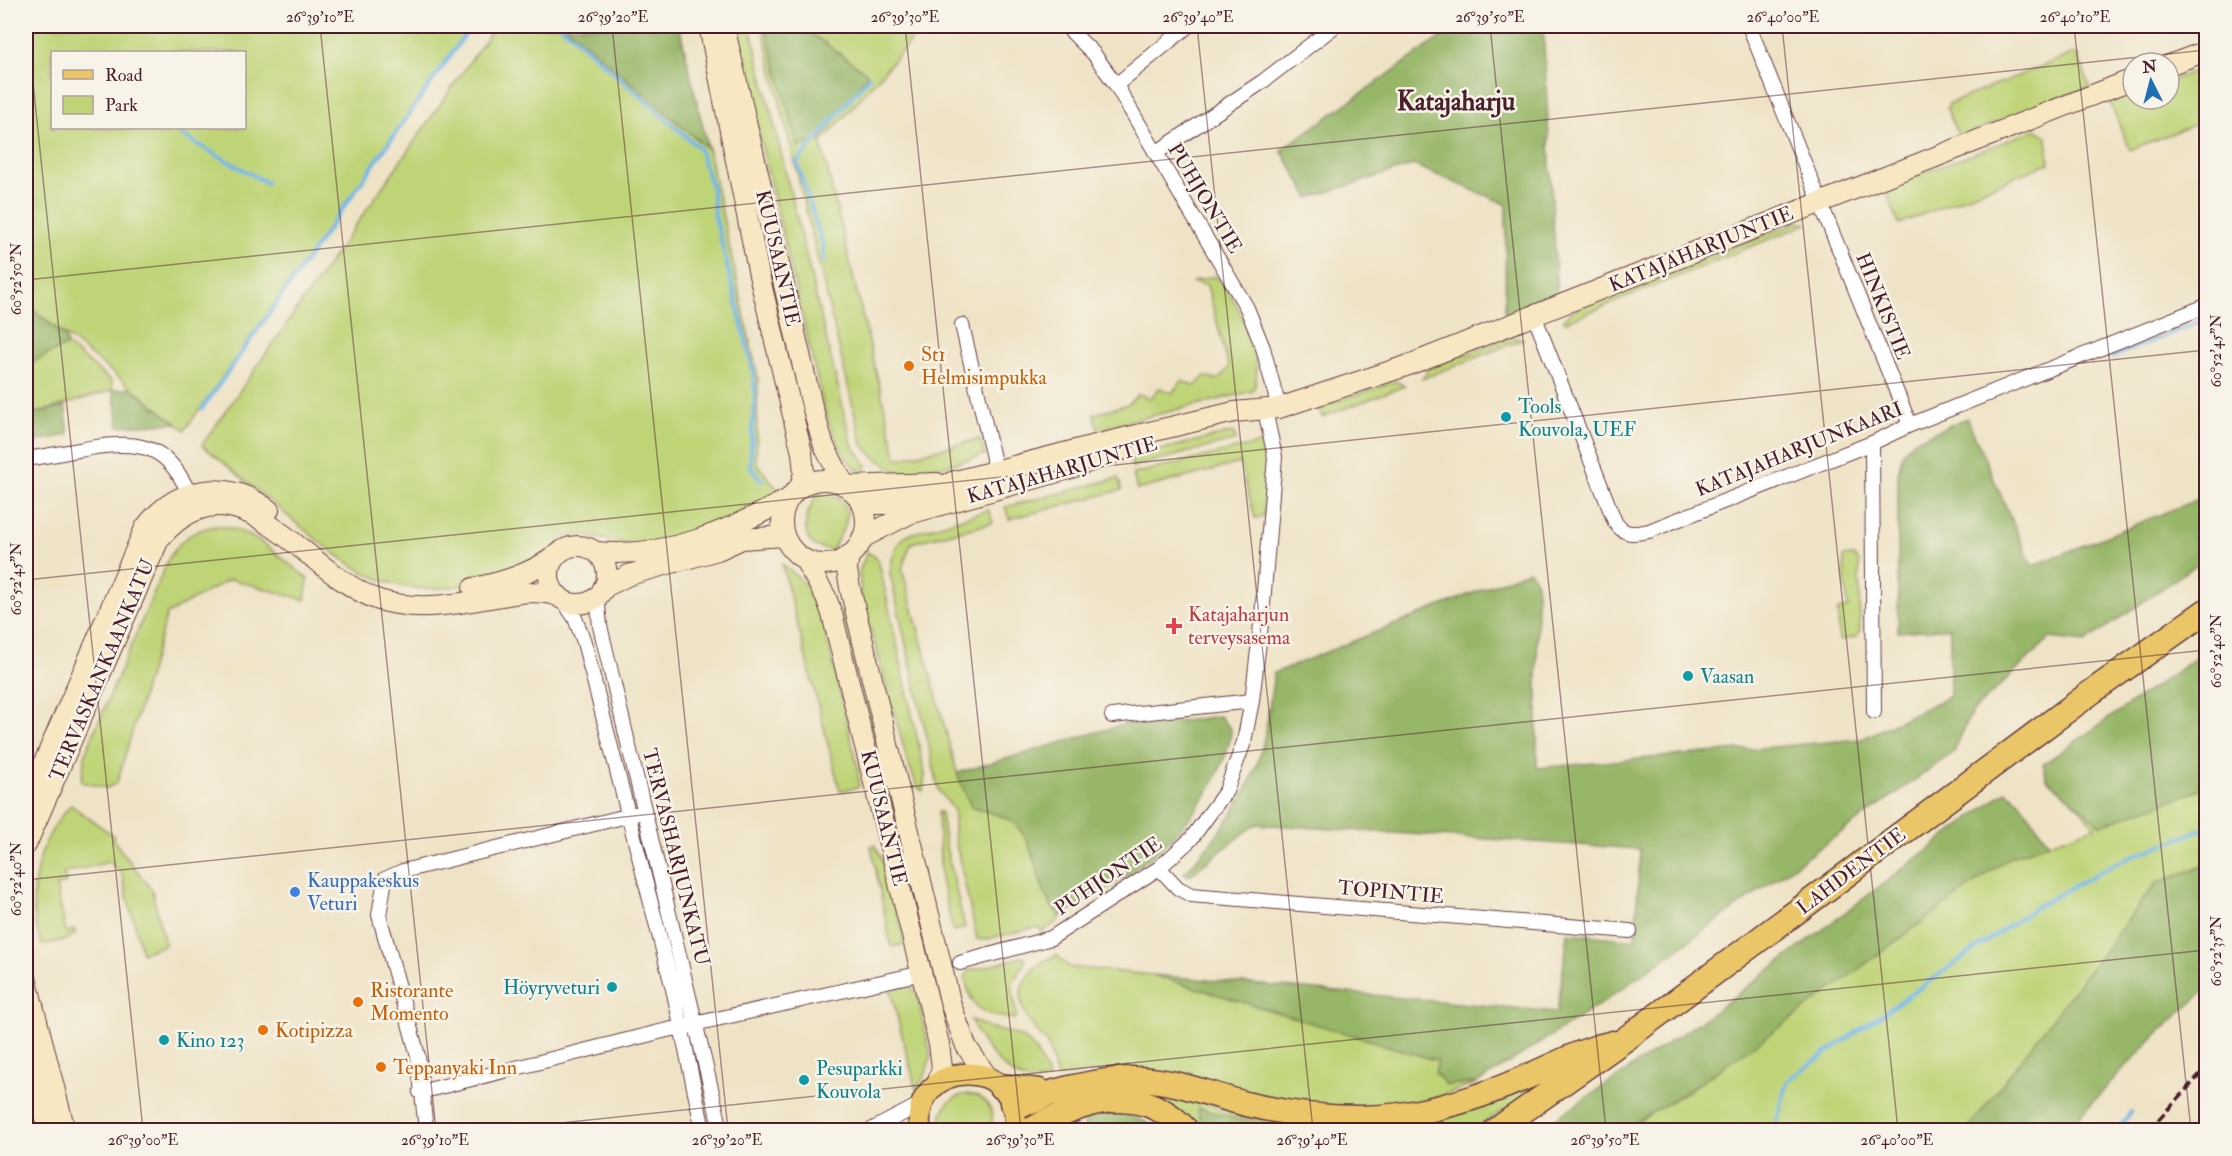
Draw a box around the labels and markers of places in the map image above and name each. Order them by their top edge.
place label: St1 Helmisimpukka [921,342,1047,391]
marker: St1 Helmisimpukka [902,359,916,373]
place label: Tools Kouvola, UEF [1518,394,1636,442]
marker: Tools Kouvola, UEF [1499,410,1513,424]
place label: Katajaharjun terveysasema [1188,602,1291,650]
marker: Katajaharjun terveysasema [1165,617,1183,635]
place label: Vaasan [1700,664,1754,689]
marker: Vaasan [1681,669,1695,683]
place label: Kauppakeskus Veturi [307,868,419,916]
marker: Kauppakeskus Veturi [288,885,302,899]
place label: Höyryveturi [503,975,600,1000]
place label: Ristorante Momento [370,978,453,1026]
marker: Höyryveturi [605,980,619,994]
marker: Ristorante Momento [351,995,365,1009]
place label: Kotipizza [275,1018,354,1044]
marker: Kotipizza [256,1023,270,1037]
place label: Kino 123 [176,1028,244,1053]
marker: Kino 123 [157,1033,171,1047]
place label: Teppanyaki Inn [393,1055,517,1081]
place label: Pesuparkki Kouvola [816,1056,903,1104]
marker: Teppanyaki Inn [374,1060,388,1074]
marker: Pesuparkki Kouvola [797,1073,811,1087]

